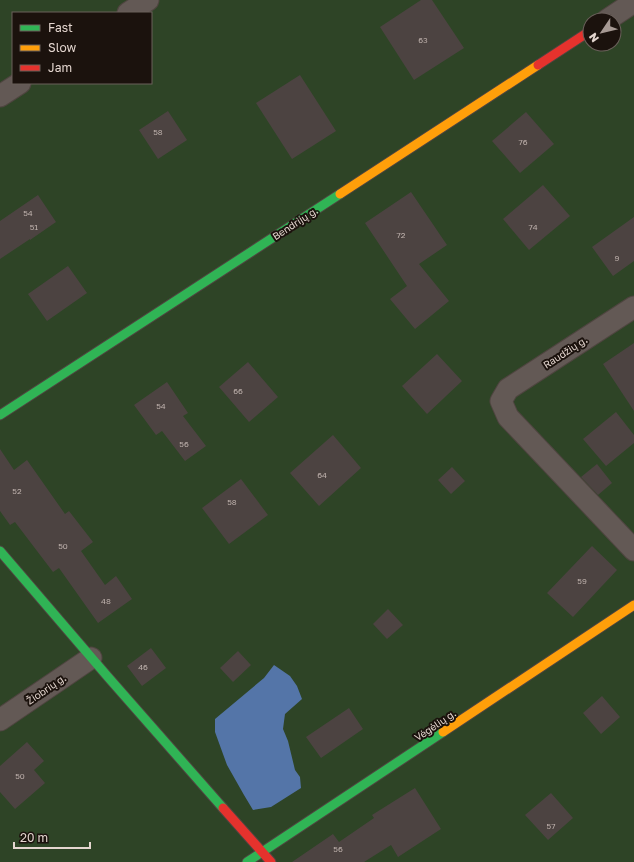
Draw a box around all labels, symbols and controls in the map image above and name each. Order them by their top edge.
legend [12,12,152,84]
north arrow [582,12,622,52]
text: Fast [48,20,73,35]
text: N [586,31,601,45]
house number: 63 [418,35,428,45]
text: Slow [48,40,76,55]
text: Jam [48,60,72,75]
house number: 58 [153,127,163,137]
house number: 76 [518,137,528,147]
street label: Bendrijų g. [270,204,320,242]
house number: 54 [23,208,33,218]
house number: 51 [30,222,38,232]
house number: 74 [528,222,538,232]
house number: 72 [397,230,406,240]
house number: 9 [615,253,620,263]
street label: Raudžių g. [541,333,589,371]
house number: 66 [233,386,243,396]
house number: 54 [156,401,166,411]
house number: 56 [179,439,189,449]
house number: 64 [317,470,327,480]
house number: 52 [12,486,22,496]
house number: 58 [227,497,237,507]
house number: 50 [58,541,68,551]
house number: 59 [577,576,587,586]
house number: 48 [101,596,111,606]
house number: 46 [138,662,148,672]
street label: Žiobrių g. [24,671,68,707]
street label: Vėgėlių g. [412,707,458,743]
house number: 50 [15,771,25,781]
house number: 57 [547,821,555,831]
scale bar [14,824,90,850]
text: 20 m [20,830,48,845]
house number: 56 [333,844,343,854]

